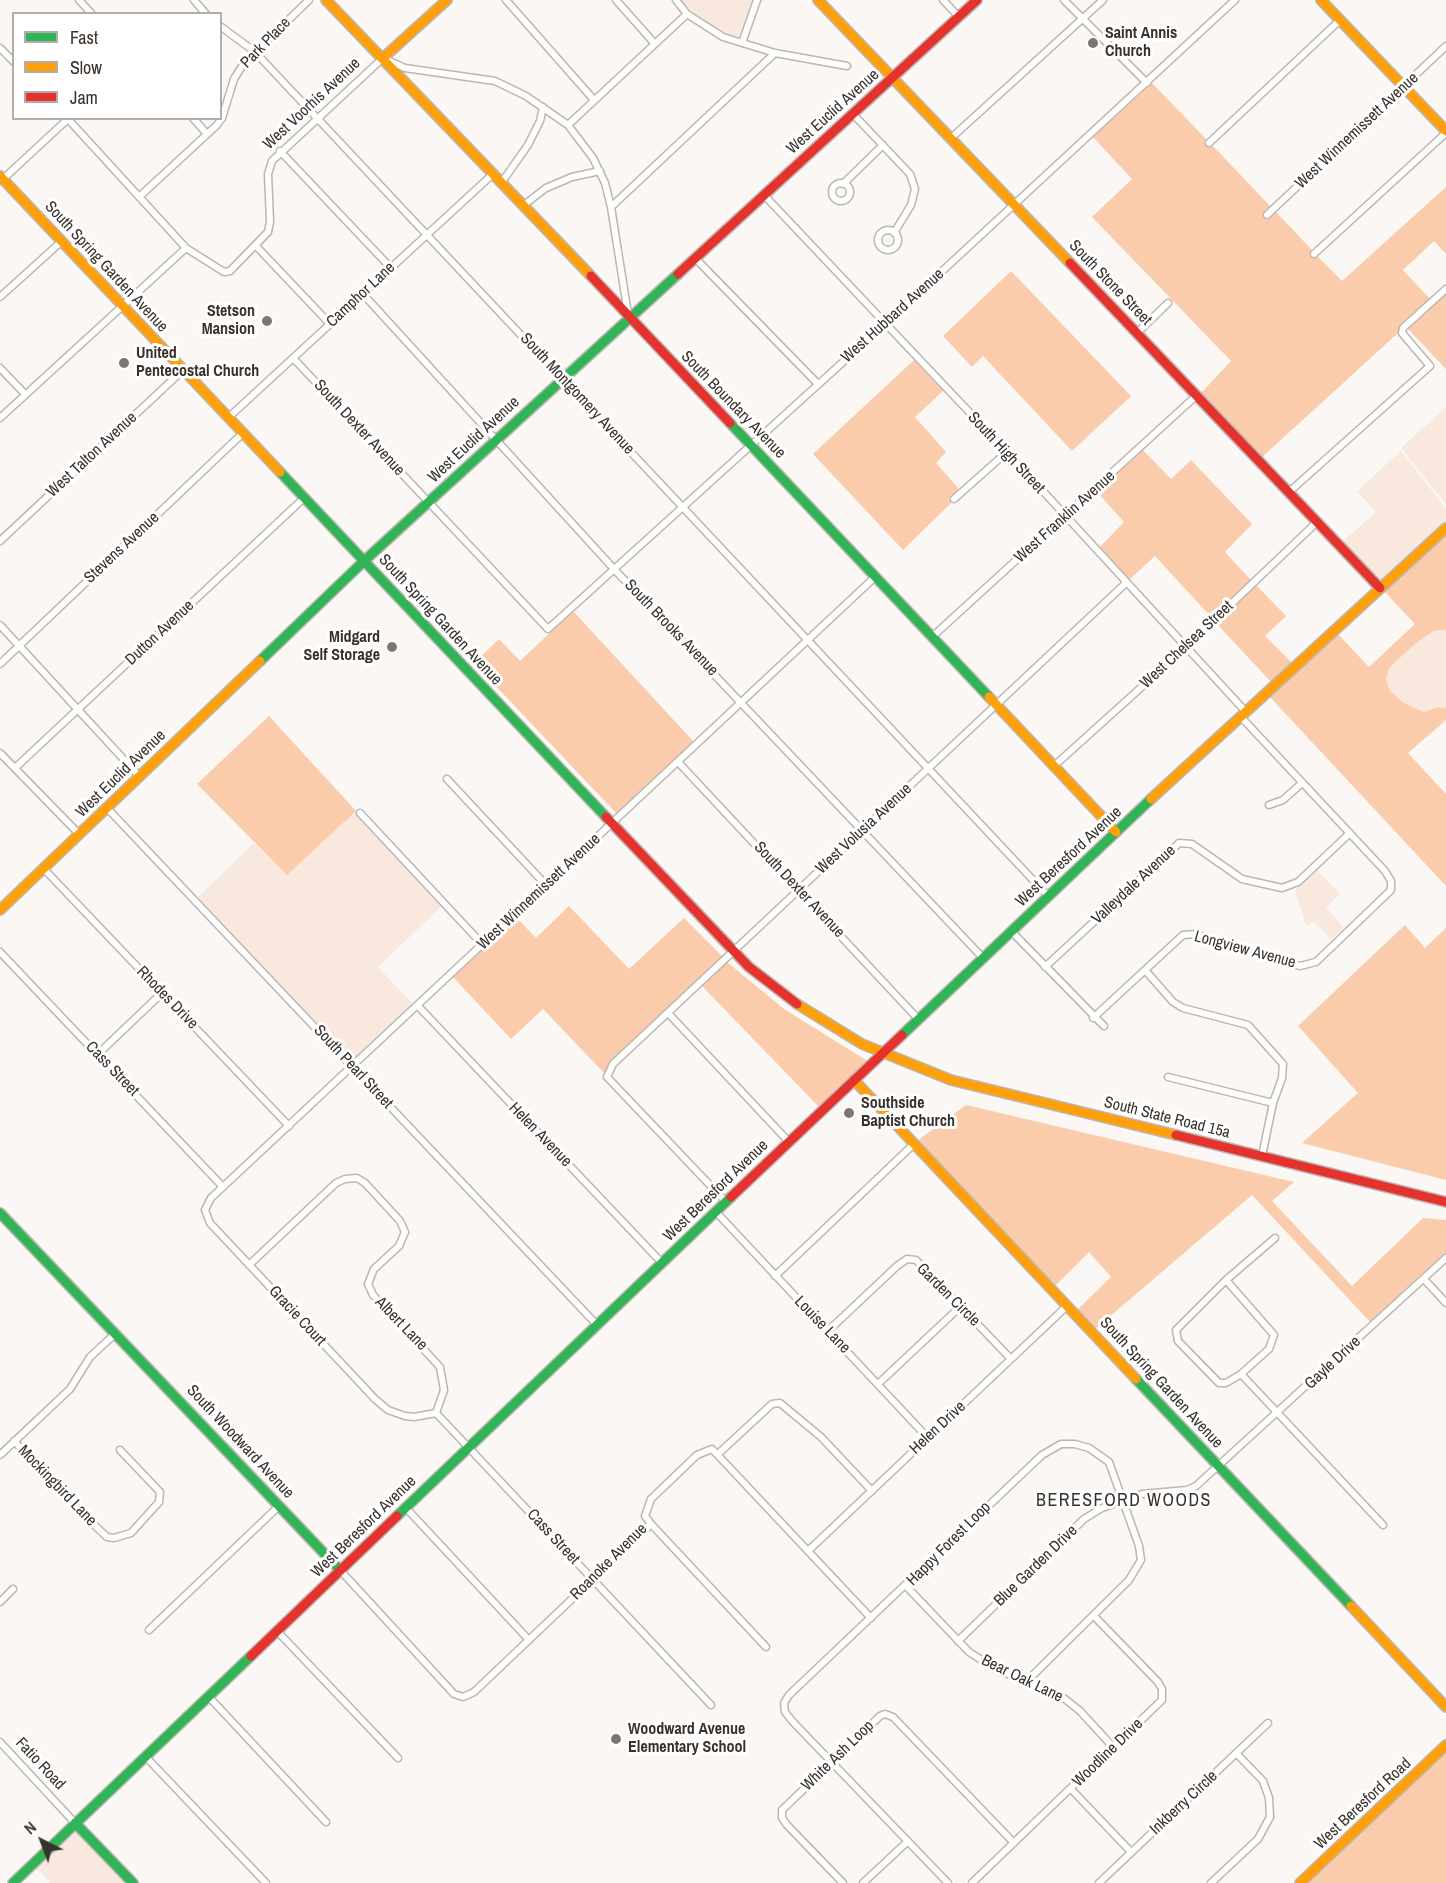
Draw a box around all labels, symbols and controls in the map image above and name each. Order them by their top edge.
legend [12,12,222,120]
street label: Park Place [237,14,295,72]
place label: Saint Annis Church [1105,24,1177,62]
text: Fast [70,25,98,50]
marker: Saint Annis Church [1086,36,1100,50]
street label: West Voorhis Avenue [259,54,365,154]
text: Slow [70,55,102,80]
street label: West Euclid Avenue [783,65,883,159]
street label: West Winnemissett Avenue [1291,69,1423,193]
text: Jam [70,85,98,110]
street label: South Spring Garden Avenue [40,198,172,336]
street label: South Stone Street [1065,236,1155,330]
street label: Camphor Lane [323,258,399,332]
street label: West Hubbard Avenue [838,265,948,367]
place label: Stetson Mansion [202,302,255,340]
marker: Stetson Mansion [260,314,274,328]
street label: South Montgomery Avenue [516,329,638,459]
place label: United Pentecostal Church [136,344,259,382]
street label: South Boundary Avenue [677,347,789,463]
marker: United Pentecostal Church [117,356,131,370]
street label: South Dexter Avenue [310,376,408,480]
street label: West Euclid Avenue [424,393,524,487]
street label: West Talton Avenue [43,408,141,502]
street label: South High Street [963,408,1049,498]
street label: West Franklin Avenue [1011,467,1119,567]
street label: Stevens Avenue [81,508,163,588]
street label: South Spring Garden Avenue [374,551,506,689]
street label: South Brooks Avenue [620,576,722,680]
street label: Dutton Avenue [122,596,198,670]
street label: West Chelsea Street [1137,597,1237,693]
place label: Midgard Self Storage [303,628,380,666]
marker: Midgard Self Storage [385,640,399,654]
street label: West Euclid Avenue [72,726,170,822]
street label: West Volusia Avenue [812,780,916,878]
street label: West Beresford Avenue [1012,803,1126,911]
street label: West Winnemissett Avenue [473,830,605,954]
street label: South Dexter Avenue [750,838,848,942]
street label: Valleydale Avenue [1088,841,1180,929]
street label: Longview Avenue [1192,927,1298,973]
street label: Rhodes Drive [132,962,202,1034]
street label: South Pearl Street [309,1021,397,1113]
street label: Cass Street [81,1038,143,1100]
street label: South State Road 15a [1102,1093,1232,1143]
place label: Southside Baptist Church [861,1094,955,1132]
street label: Helen Avenue [505,1099,575,1171]
marker: Southside Baptist Church [842,1106,856,1120]
street label: West Beresford Avenue [660,1136,772,1246]
street label: Garden Circle [912,1259,984,1331]
street label: Gracie Court [264,1282,330,1350]
street label: Louise Lane [790,1292,854,1358]
street label: Albert Lane [371,1293,431,1355]
street label: South Spring Garden Avenue [1095,1314,1227,1452]
street label: Gayle Drive [1301,1332,1365,1394]
street label: South Woodward Avenue [182,1381,298,1503]
street label: Helen Drive [906,1397,970,1459]
street label: Mockingbird Lane [14,1442,100,1530]
street label: West Beresford Avenue [308,1472,420,1582]
district label: BERESFORD WOODS [1036,1490,1212,1512]
street label: Happy Forest Loop [903,1498,995,1590]
street label: Cass Street [523,1505,583,1569]
street label: Roanoke Avenue [567,1520,651,1604]
street label: Blue Garden Drive [990,1521,1082,1611]
street label: Bear Oak Lane [978,1651,1066,1707]
street label: Woodline Drive [1069,1715,1147,1791]
street label: White Ash Loop [798,1717,878,1795]
place label: Woodward Avenue Elementary School [628,1720,746,1758]
marker: Woodward Avenue Elementary School [609,1732,623,1746]
street label: Fatio Road [11,1734,69,1794]
street label: West Beresford Road [1311,1754,1415,1854]
street label: Inkberry Circle [1146,1767,1222,1839]
north arrow [12,1811,72,1871]
text: N [19,1816,41,1839]

